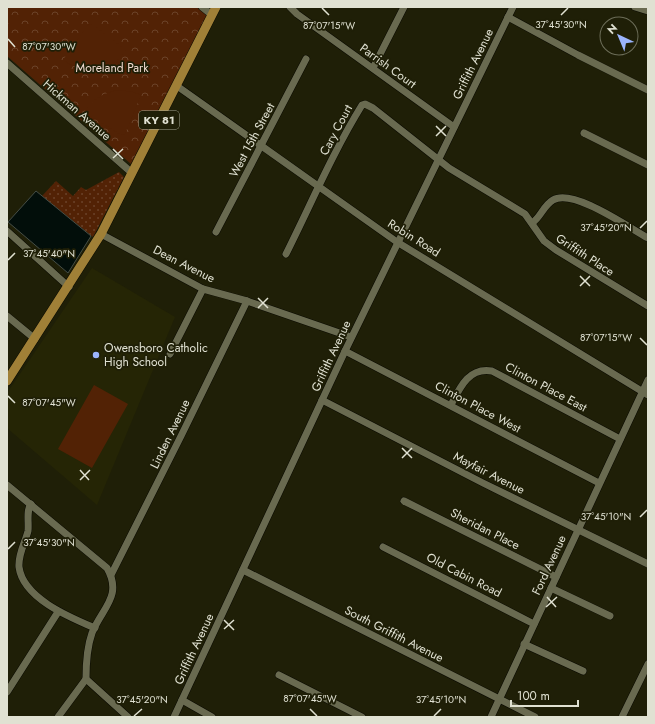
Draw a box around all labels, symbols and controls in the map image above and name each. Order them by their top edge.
north arrow [599,16,639,56]
text: 37°45'30"N [535,17,587,32]
text: 87°07'15"W [303,18,355,33]
text: N [603,20,621,38]
street label: Griffith Avenue [448,26,498,102]
text: 87°07'30"W [22,39,76,54]
street label: Parrish Court [356,39,420,93]
park label: Moreland Park [75,59,149,77]
street label: Hickman Avenue [39,75,115,145]
street label: West 15th Street [225,99,279,180]
street label: Cary Court [315,101,357,159]
road number: KY 81 [139,111,179,129]
street label: Robin Road [384,215,444,261]
text: 37°45'20"N [580,220,632,235]
street label: Griffith Place [552,229,618,281]
street label: Dean Avenue [150,241,218,287]
text: 37°45'40"N [23,246,75,261]
street label: Griffith Avenue [307,317,355,395]
text: 87°07'15"W [580,330,632,345]
place label: Owensboro Catholic High School [104,339,208,371]
marker: Owensboro Catholic High School [91,350,101,360]
street label: Clinton Place East [502,358,590,416]
street label: Clinton Place West [432,377,524,437]
text: 87°07'45"W [22,395,76,410]
street label: Linden Avenue [145,396,195,472]
street label: Mayfair Avenue [450,447,528,499]
street label: Sheridan Place [447,504,523,554]
text: 37°45'10"N [581,509,631,524]
street label: Ford Avenue [527,532,571,598]
text: 37°45'30"N [23,535,75,550]
street label: Old Cabin Road [423,548,505,602]
street label: South Griffith Avenue [341,601,447,667]
street label: Griffith Avenue [170,610,218,688]
scale bar [511,682,578,708]
text: 100 m [517,687,550,705]
text: 87°07'45"W [283,691,337,706]
text: 37°45'20"N [116,692,168,707]
text: 37°45'10"N [416,692,466,707]

